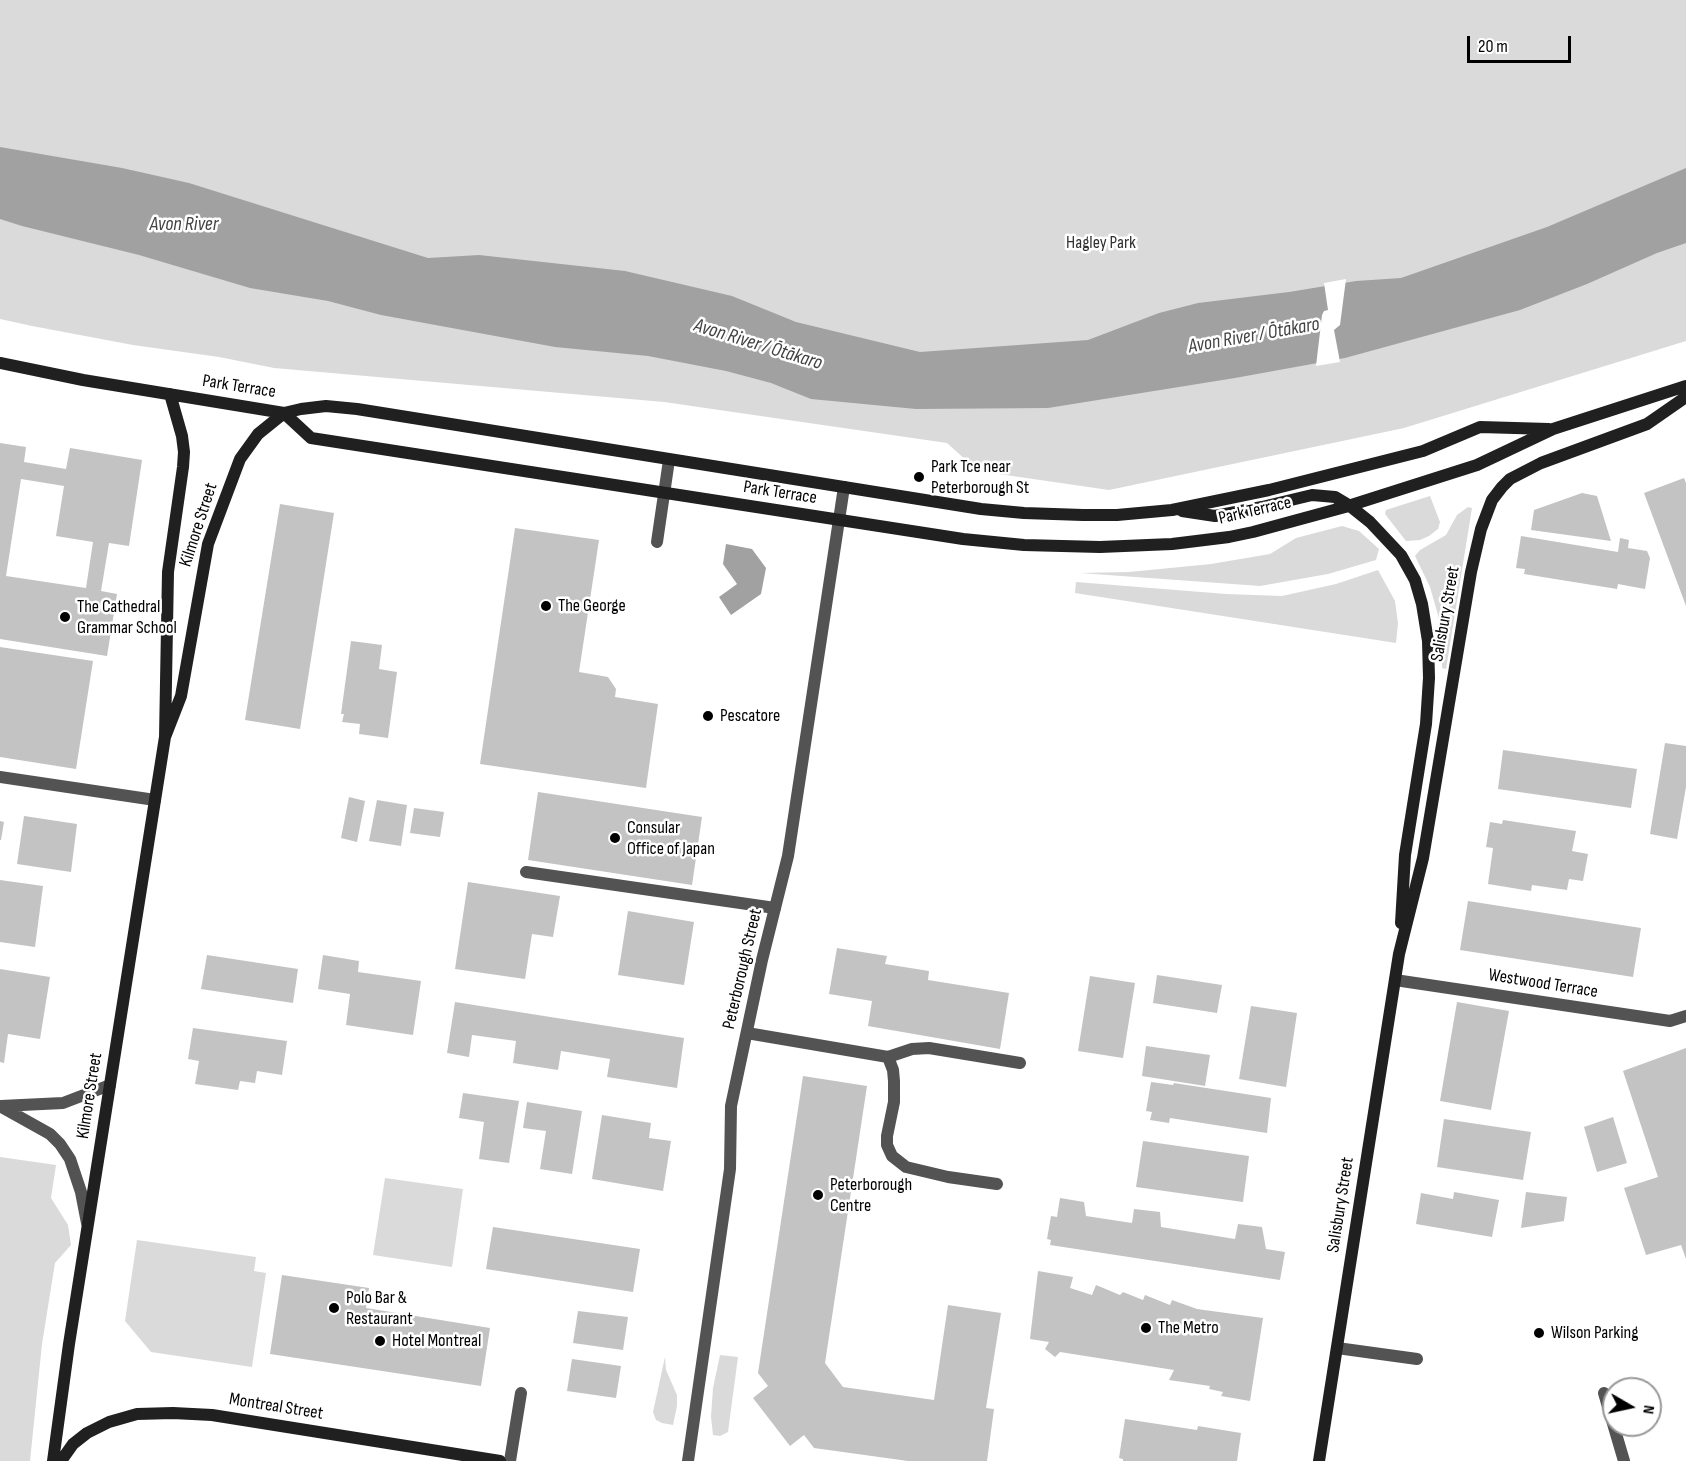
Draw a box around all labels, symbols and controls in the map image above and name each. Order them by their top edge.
scale bar [1470,24,1574,62]
text: 20 m [1478,36,1508,57]
water label: Avon River [150,213,218,237]
park label: Hagley Park [1066,232,1136,254]
water label: Avon River / Ōtākaro [1187,313,1321,359]
water label: Avon River / Ōtākaro [691,314,825,376]
street label: Park Terrace [201,371,277,403]
place label: Park Tce near Peterborough St [931,456,1029,498]
marker: Park Tce near Peterborough St [912,470,926,484]
street label: Park Terrace [742,477,818,509]
street label: Kilmore Street [175,480,223,570]
street label: Park Terrace [1217,492,1293,530]
street label: Salisbury Street [1427,565,1465,663]
place label: The George [558,595,626,617]
place label: The Cathedral Grammar School [77,596,177,638]
marker: The George [539,599,553,613]
marker: The Cathedral Grammar School [58,610,72,624]
place label: Pescatore [720,705,780,727]
marker: Pescatore [701,709,715,723]
place label: Consular Office of Japan [627,817,715,860]
marker: Consular Office of Japan [608,831,622,845]
street label: Peterborough Street [719,907,767,1031]
street label: Westwood Terrace [1487,965,1599,1003]
street label: Kilmore Street [73,1051,107,1141]
street label: Salisbury Street [1323,1156,1359,1254]
place label: Peterborough Centre [830,1174,912,1216]
marker: Peterborough Centre [811,1188,825,1202]
place label: Polo Bar & Restaurant [346,1287,413,1330]
marker: Polo Bar & Restaurant [327,1301,341,1315]
place label: The Metro [1158,1317,1219,1339]
marker: The Metro [1139,1321,1153,1335]
place label: Wilson Parking [1551,1322,1638,1344]
marker: Wilson Parking [1532,1326,1546,1340]
place label: Hotel Montreal [392,1330,481,1352]
marker: Hotel Montreal [373,1334,387,1348]
north arrow [1602,1377,1662,1437]
street label: Montreal Street [228,1389,324,1425]
text: N [1638,1404,1658,1415]

